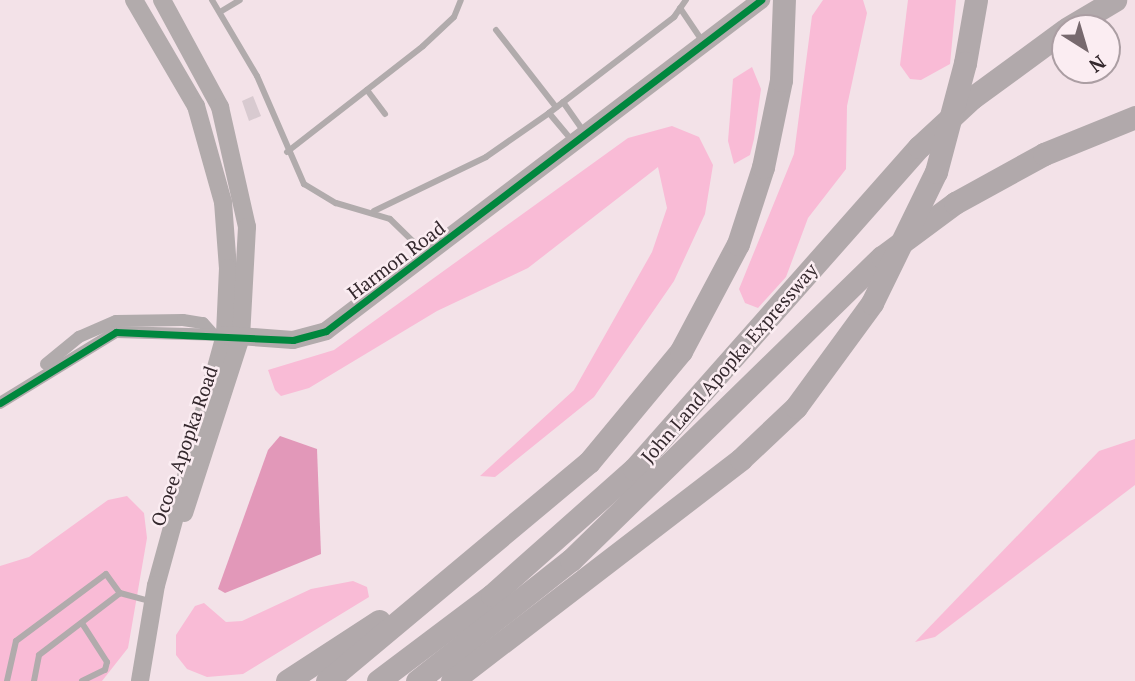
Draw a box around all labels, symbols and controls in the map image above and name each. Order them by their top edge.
north arrow [1051,14,1121,84]
text: N [1084,50,1111,79]
street label: Harmon Road [343,216,449,304]
street label: John Land Apopka Expressway [636,258,822,468]
street label: Ocoee Apopka Road [146,363,222,529]

